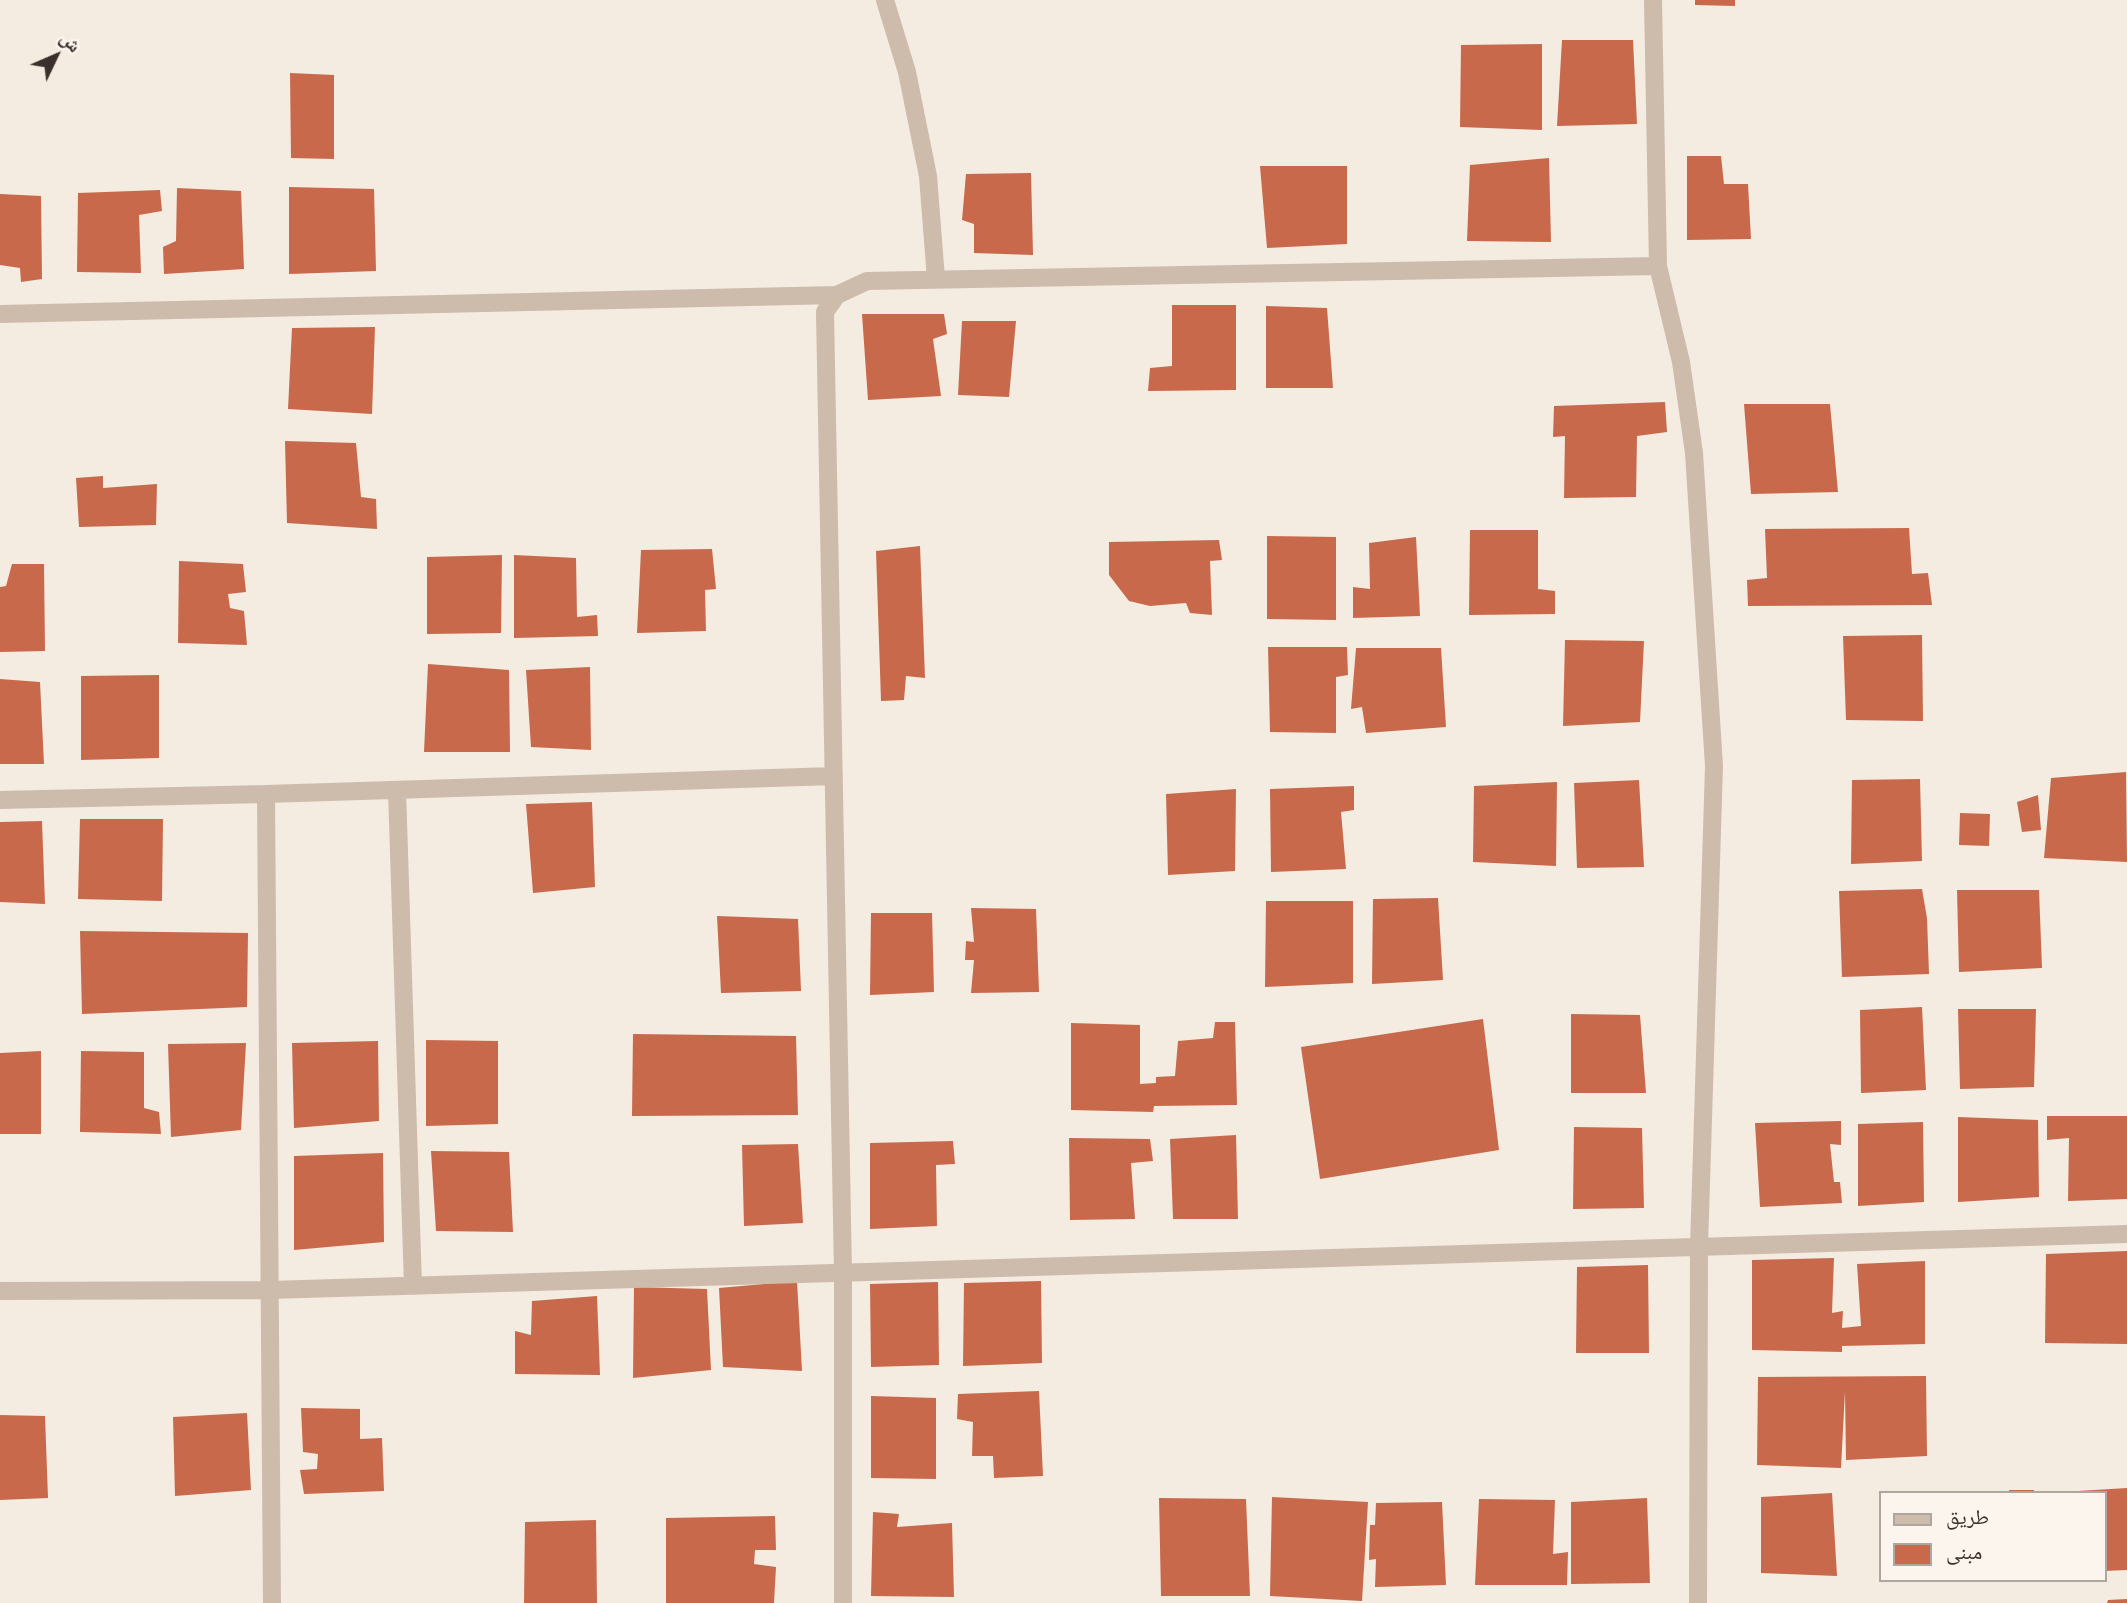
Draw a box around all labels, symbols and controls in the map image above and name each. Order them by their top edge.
north arrow [21,21,91,91]
text: ش [55,26,87,57]
legend [1878,1491,2106,1582]
text: طريق [1946,1503,1989,1530]
text: مبنى [1946,1538,1982,1565]

